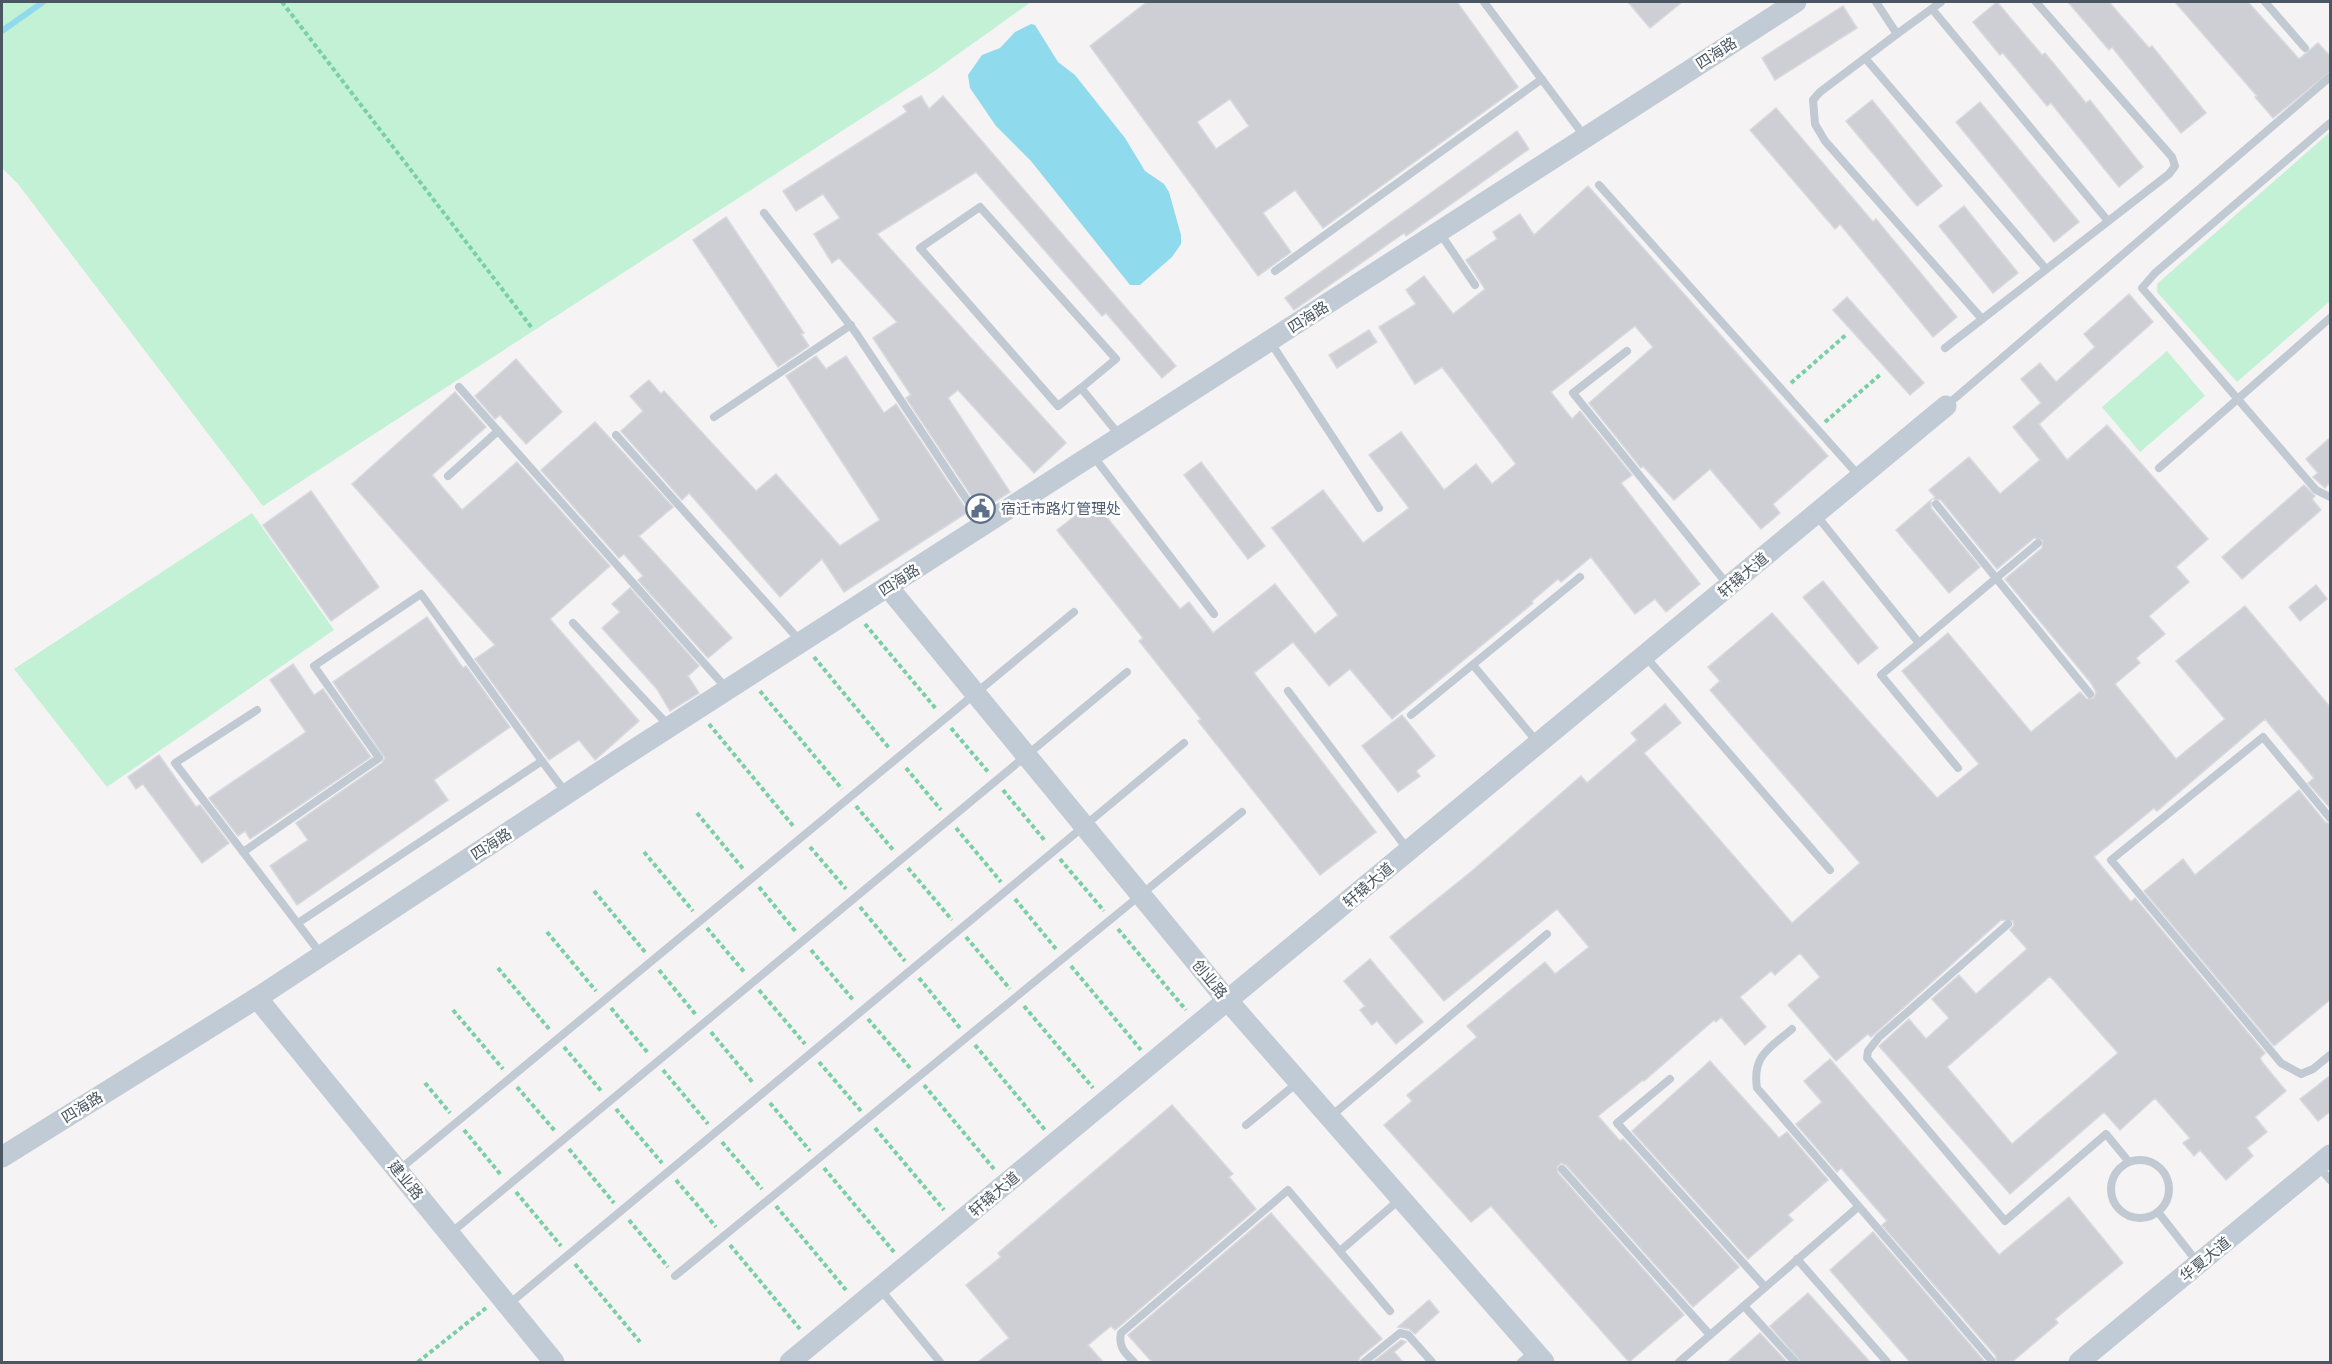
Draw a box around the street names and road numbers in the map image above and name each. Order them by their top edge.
street label: 四海路 [1692,33,1740,73]
street label: 四海路 [1284,297,1332,337]
street label: 轩辕大道 [1714,548,1772,602]
street label: 四海路 [875,560,923,600]
street label: 四海路 [467,824,515,864]
street label: 轩辕大道 [1339,858,1397,912]
street label: 创业路 [1188,956,1232,1002]
street label: 四海路 [58,1087,106,1127]
street label: 建业路 [384,1157,428,1203]
street label: 轩辕大道 [965,1167,1023,1221]
street label: 华夏大道 [2176,1233,2234,1285]

